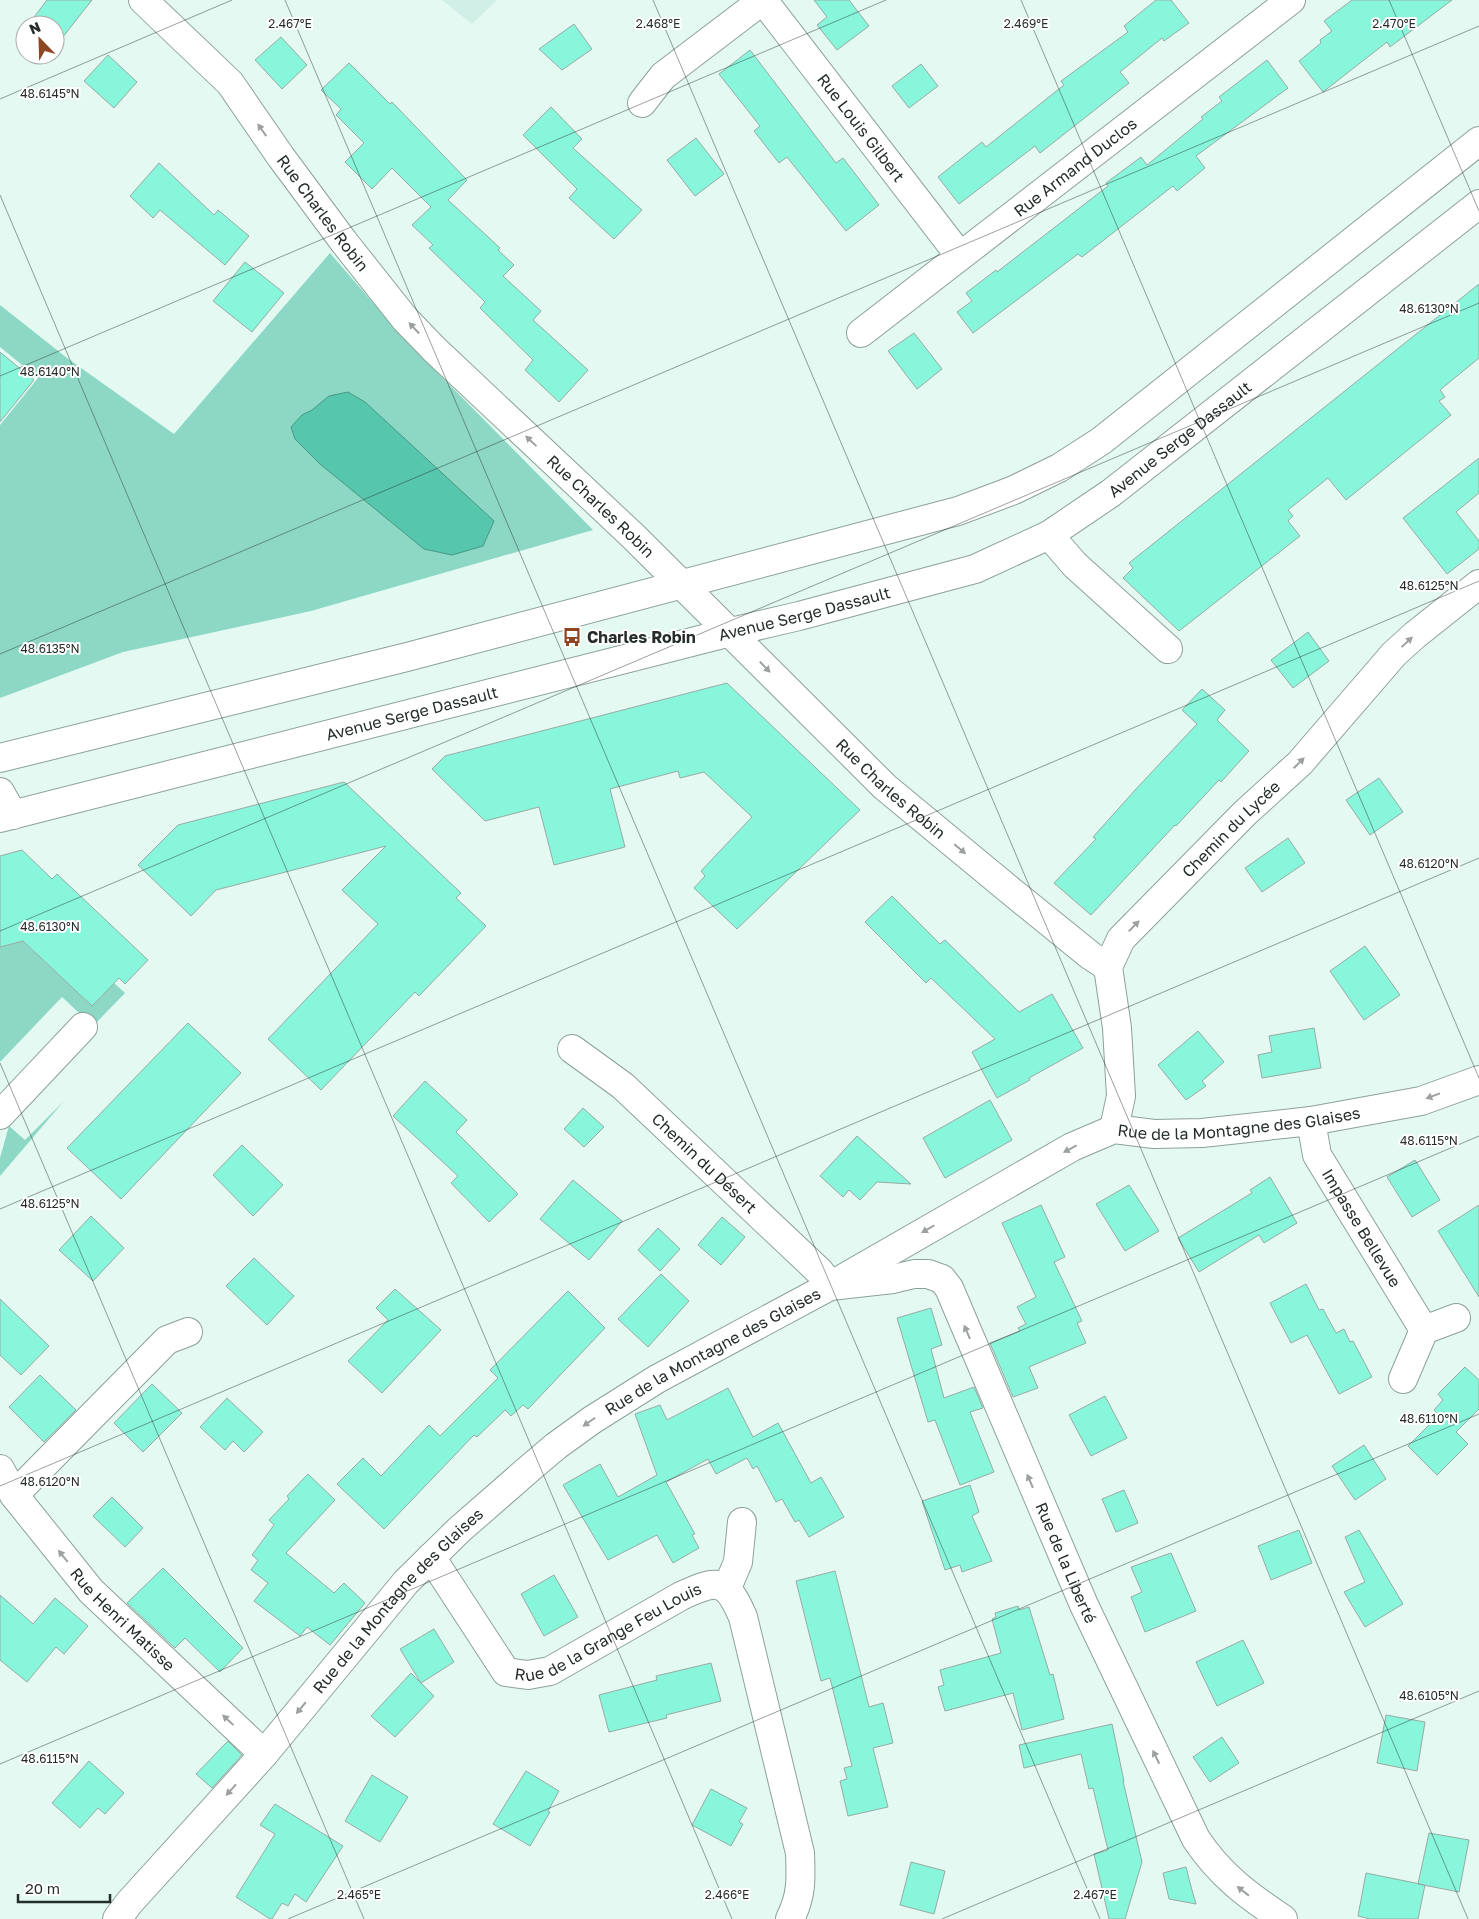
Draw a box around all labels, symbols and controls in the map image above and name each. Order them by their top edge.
north arrow [15,15,65,65]
text: 2.467°E [268,16,312,31]
text: 2.468°E [636,16,680,31]
text: 2.469°E [1004,16,1048,31]
text: 2.470°E [1372,16,1416,31]
text: N [27,18,43,37]
street label: Rue Louis Gilbert [813,69,909,186]
text: 48.6145°N [20,86,80,101]
street label: Rue Armand Duclos [1010,113,1141,221]
one-way arrow [257,123,267,137]
street label: Rue Charles Robin [273,151,373,275]
text: 48.6130°N [1399,301,1459,316]
one-way arrow [408,323,420,335]
text: 48.6140°N [20,364,80,379]
street label: Avenue Serge Dassault [1104,377,1255,501]
one-way arrow [525,435,537,447]
street label: Rue Charles Robin [543,450,659,562]
text: 48.6125°N [1399,578,1459,593]
street label: Avenue Serge Dassault [716,582,892,645]
bus stop icon: Charles Robin [561,626,583,648]
place label: Charles Robin [587,627,696,647]
one-way arrow [1401,636,1413,648]
text: 48.6135°N [20,641,80,656]
one-way arrow [759,660,771,672]
street label: Avenue Serge Dassault [324,682,500,745]
street label: Rue Charles Robin [832,734,950,843]
one-way arrow [1293,757,1305,769]
street label: Chemin du Lycée [1178,776,1284,881]
one-way arrow [953,844,966,855]
text: 48.6120°N [1399,856,1459,871]
text: 48.6130°N [20,919,80,934]
one-way arrow [1128,920,1140,932]
one-way arrow [1425,1092,1440,1100]
street label: Rue de la Montagne des Glaises [1117,1102,1362,1144]
street label: Chemin du Désert [648,1109,761,1217]
text: 48.6115°N [1400,1133,1458,1148]
one-way arrow [1062,1145,1077,1153]
street label: Impasse Bellevue [1318,1165,1405,1291]
text: 48.6125°N [20,1196,80,1211]
one-way arrow [921,1224,935,1233]
street label: Rue de la Montagne des Glaises [601,1283,824,1419]
one-way arrow [962,1325,970,1339]
text: 48.6110°N [1400,1411,1458,1426]
one-way arrow [583,1417,596,1427]
text: 48.6120°N [20,1474,80,1489]
one-way arrow [1026,1474,1034,1488]
street label: Rue de la Liberté [1031,1499,1101,1626]
street label: Rue de la Montagne des Glaises [308,1504,487,1697]
one-way arrow [58,1550,69,1563]
street label: Rue Henri Matisse [66,1564,179,1675]
street label: Rue de la Grange Feu Louis [513,1578,704,1685]
text: 48.6105°N [1399,1688,1459,1703]
one-way arrow [296,1701,307,1714]
one-way arrow [222,1714,234,1726]
one-way arrow [1151,1749,1160,1764]
text: 48.6115°N [21,1751,79,1766]
one-way arrow [225,1783,237,1795]
scale bar [18,1872,110,1904]
text: 20 m [25,1879,60,1897]
one-way arrow [1237,1885,1250,1896]
text: 2.465°E [337,1887,381,1902]
text: 2.466°E [705,1887,749,1902]
text: 2.467°E [1073,1887,1117,1902]

